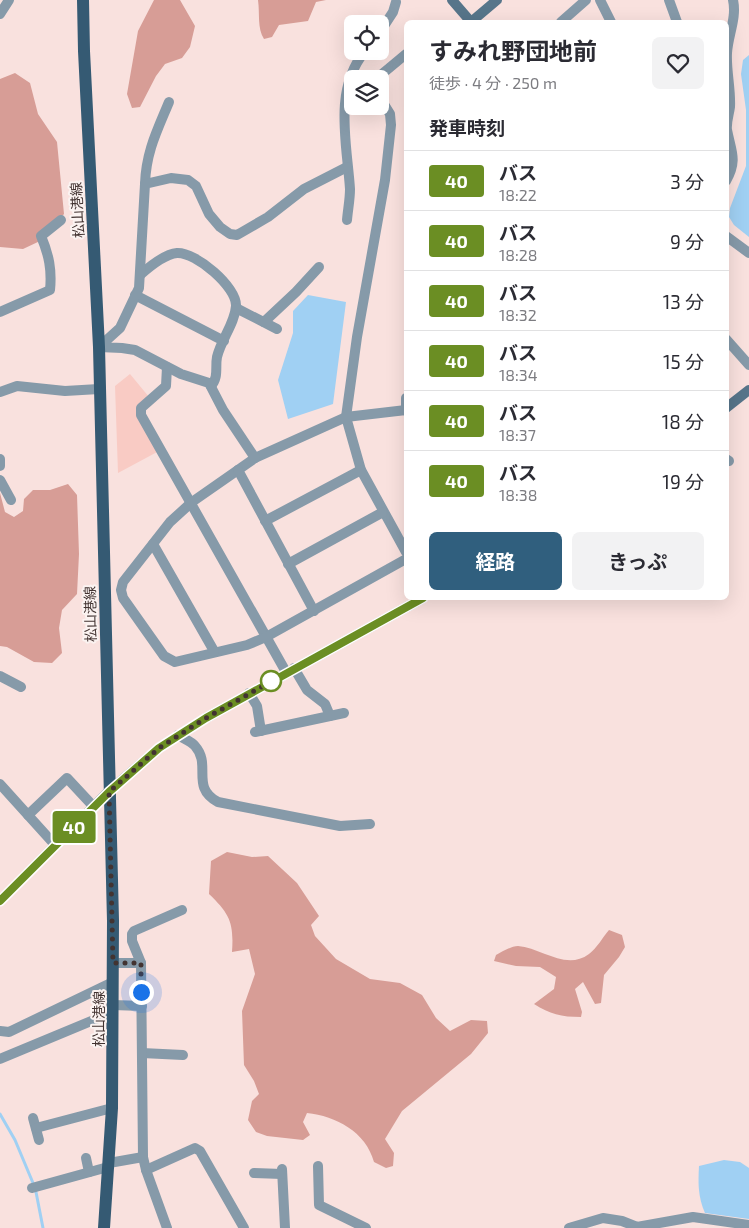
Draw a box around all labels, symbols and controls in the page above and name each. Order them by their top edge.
map controls [344,15,389,115]
button: locate [344,15,389,60]
text: すみれ野団地前 [429,36,597,65]
button: heart [652,37,704,89]
button: layers [344,70,389,115]
text: 徒歩 · 4 分 · 250 m [429,73,557,92]
text: 発車時刻 [429,116,505,139]
text: バス [499,161,537,184]
text: 40 [445,170,468,192]
text: 3 分 [670,170,704,193]
street label: 松山港線 [67,182,87,238]
text: 18:22 [499,185,537,204]
text: バス [499,221,537,244]
text: 40 [445,230,468,252]
text: 9 分 [670,230,704,253]
text: 18:28 [499,245,538,264]
text: バス [499,281,537,304]
text: 40 [445,290,468,312]
text: 13 分 [663,290,704,313]
text: 18:32 [499,305,537,324]
text: バス [499,341,537,364]
text: 40 [445,350,468,372]
text: 15 分 [663,350,704,373]
text: 18:34 [499,365,538,384]
text: バス [499,401,537,424]
text: 40 [445,410,468,432]
text: 18 分 [662,410,704,433]
text: 18:37 [499,425,536,444]
text: バス [499,461,537,484]
text: 40 [445,470,468,492]
text: 19 分 [662,470,704,493]
text: 18:38 [499,485,537,504]
button: 経路 [429,532,562,590]
button: きっぷ [572,532,704,590]
street label: 松山港線 [81,586,99,642]
unlabelled marker [260,670,282,692]
line badge: 40 [52,811,96,843]
text: 40 [63,816,85,838]
your location [129,980,154,1005]
street label: 松山港線 [90,991,107,1047]

